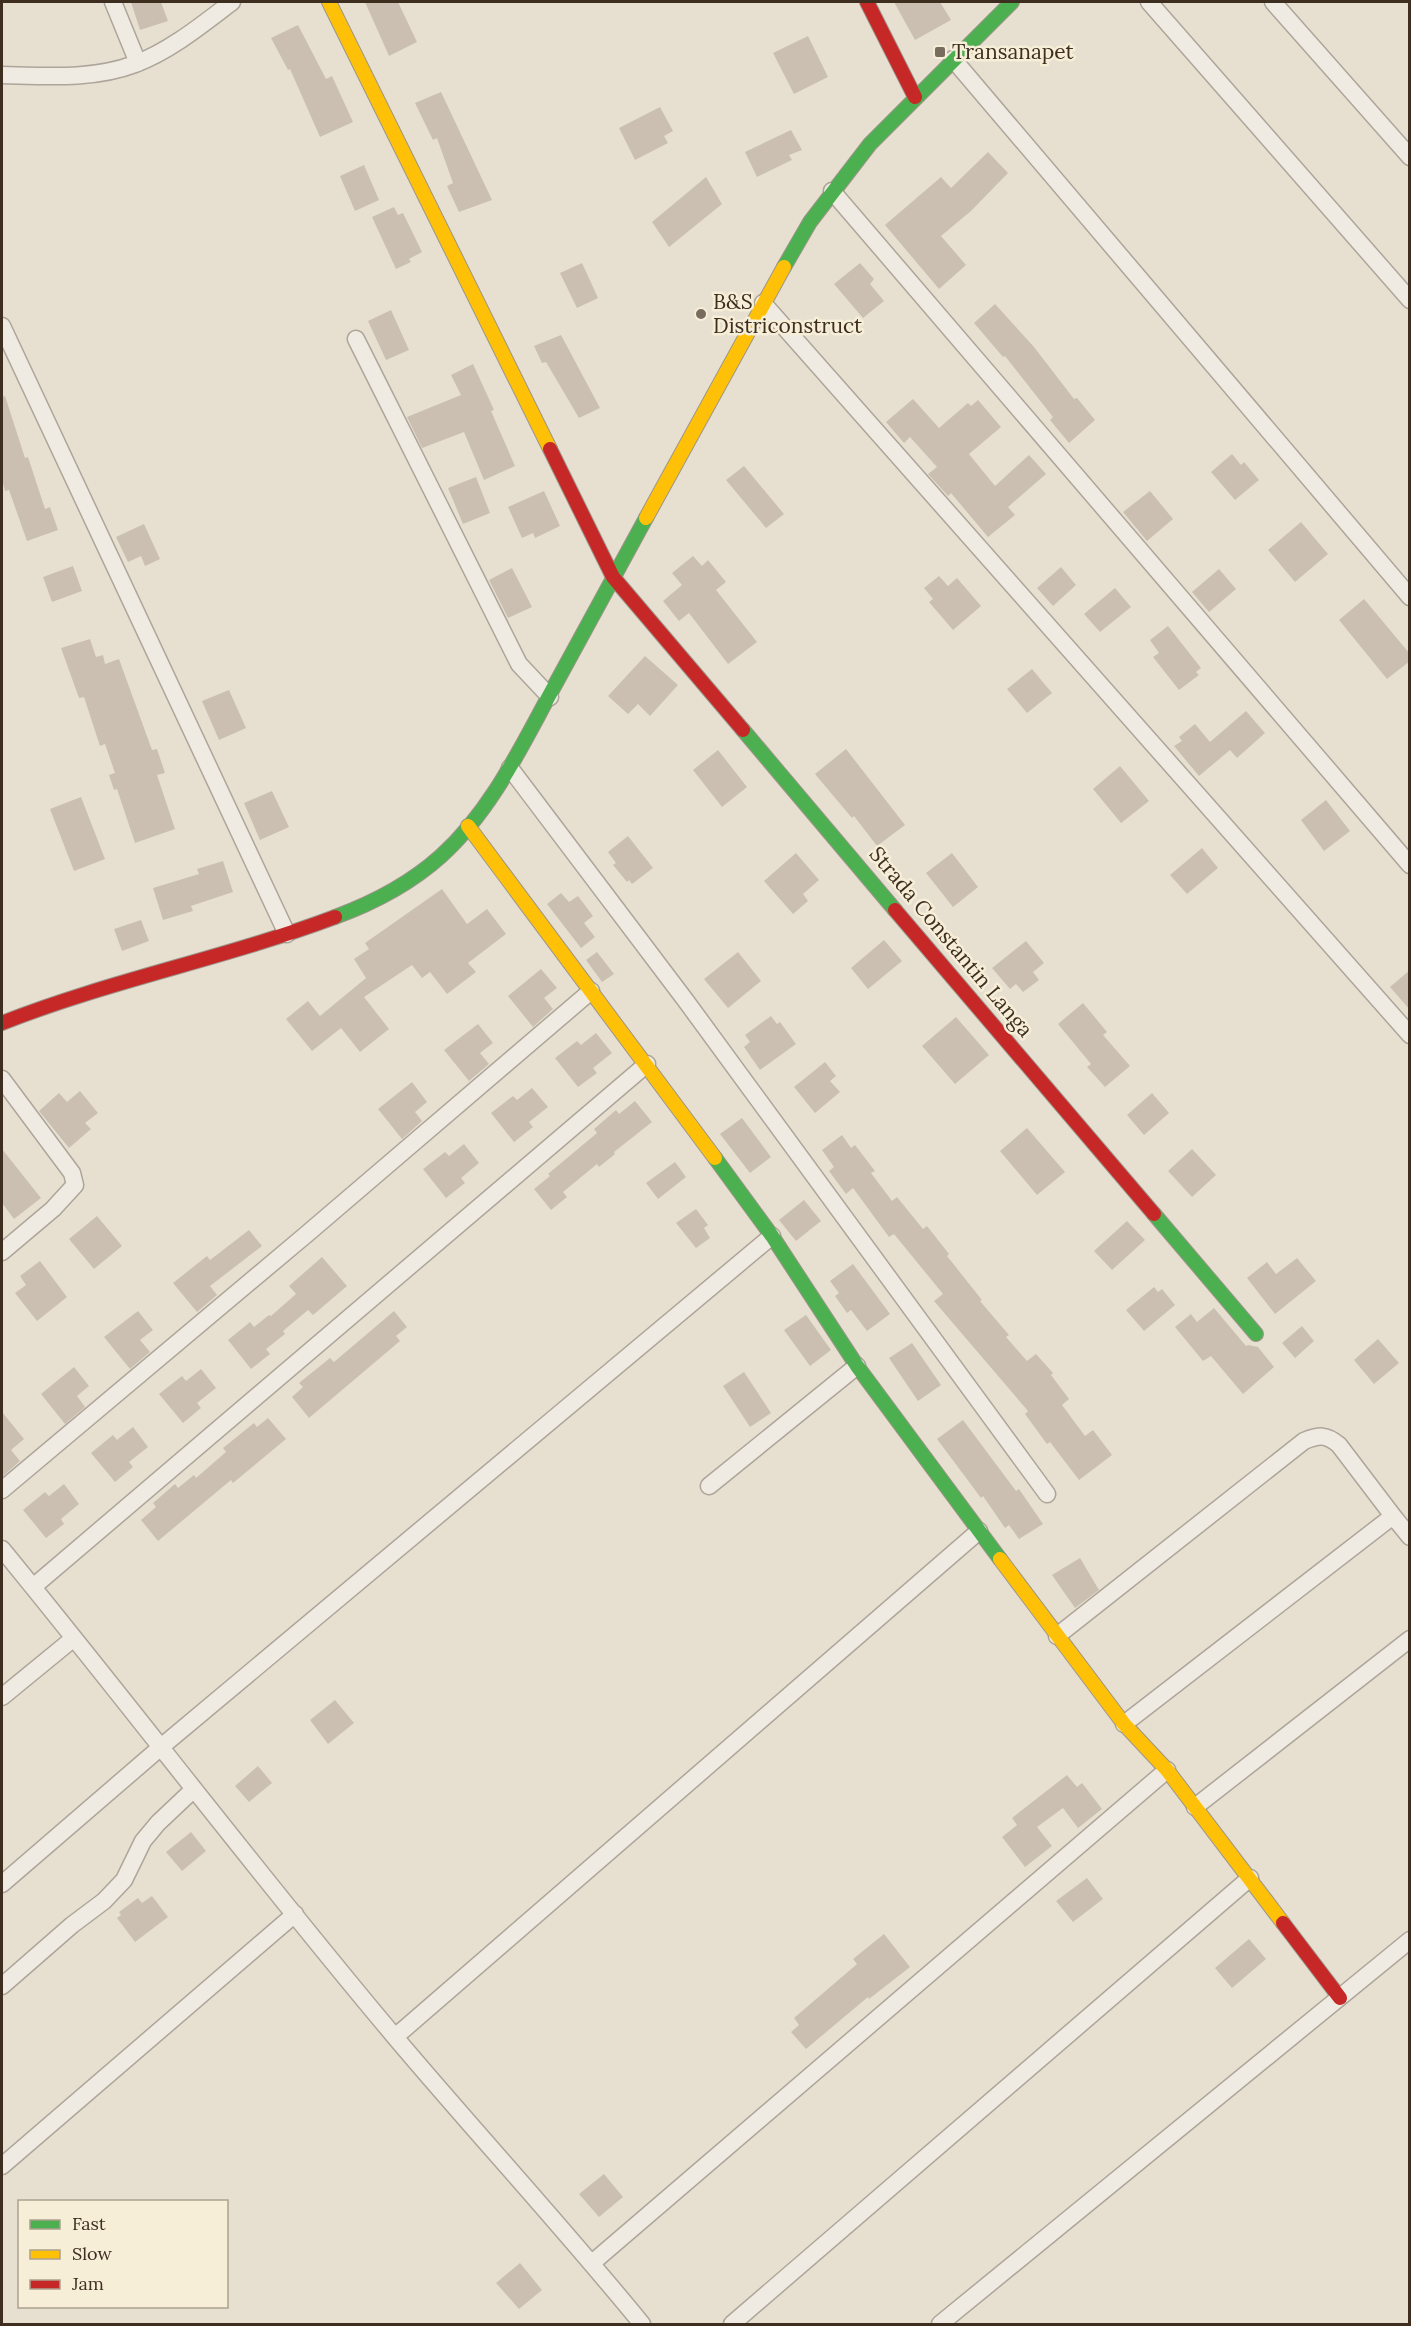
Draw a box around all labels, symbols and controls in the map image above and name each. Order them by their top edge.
place label: Transanapet [952,38,1075,65]
marker: Transanapet [933,45,947,59]
place label: B&S Districonstruct [713,288,863,339]
marker: B&S Districonstruct [694,307,708,321]
street label: Strada Constantin Langa [864,841,1039,1043]
legend [18,2200,228,2308]
text: Fast [72,2212,106,2235]
text: Slow [72,2242,112,2265]
text: Jam [71,2272,104,2295]

